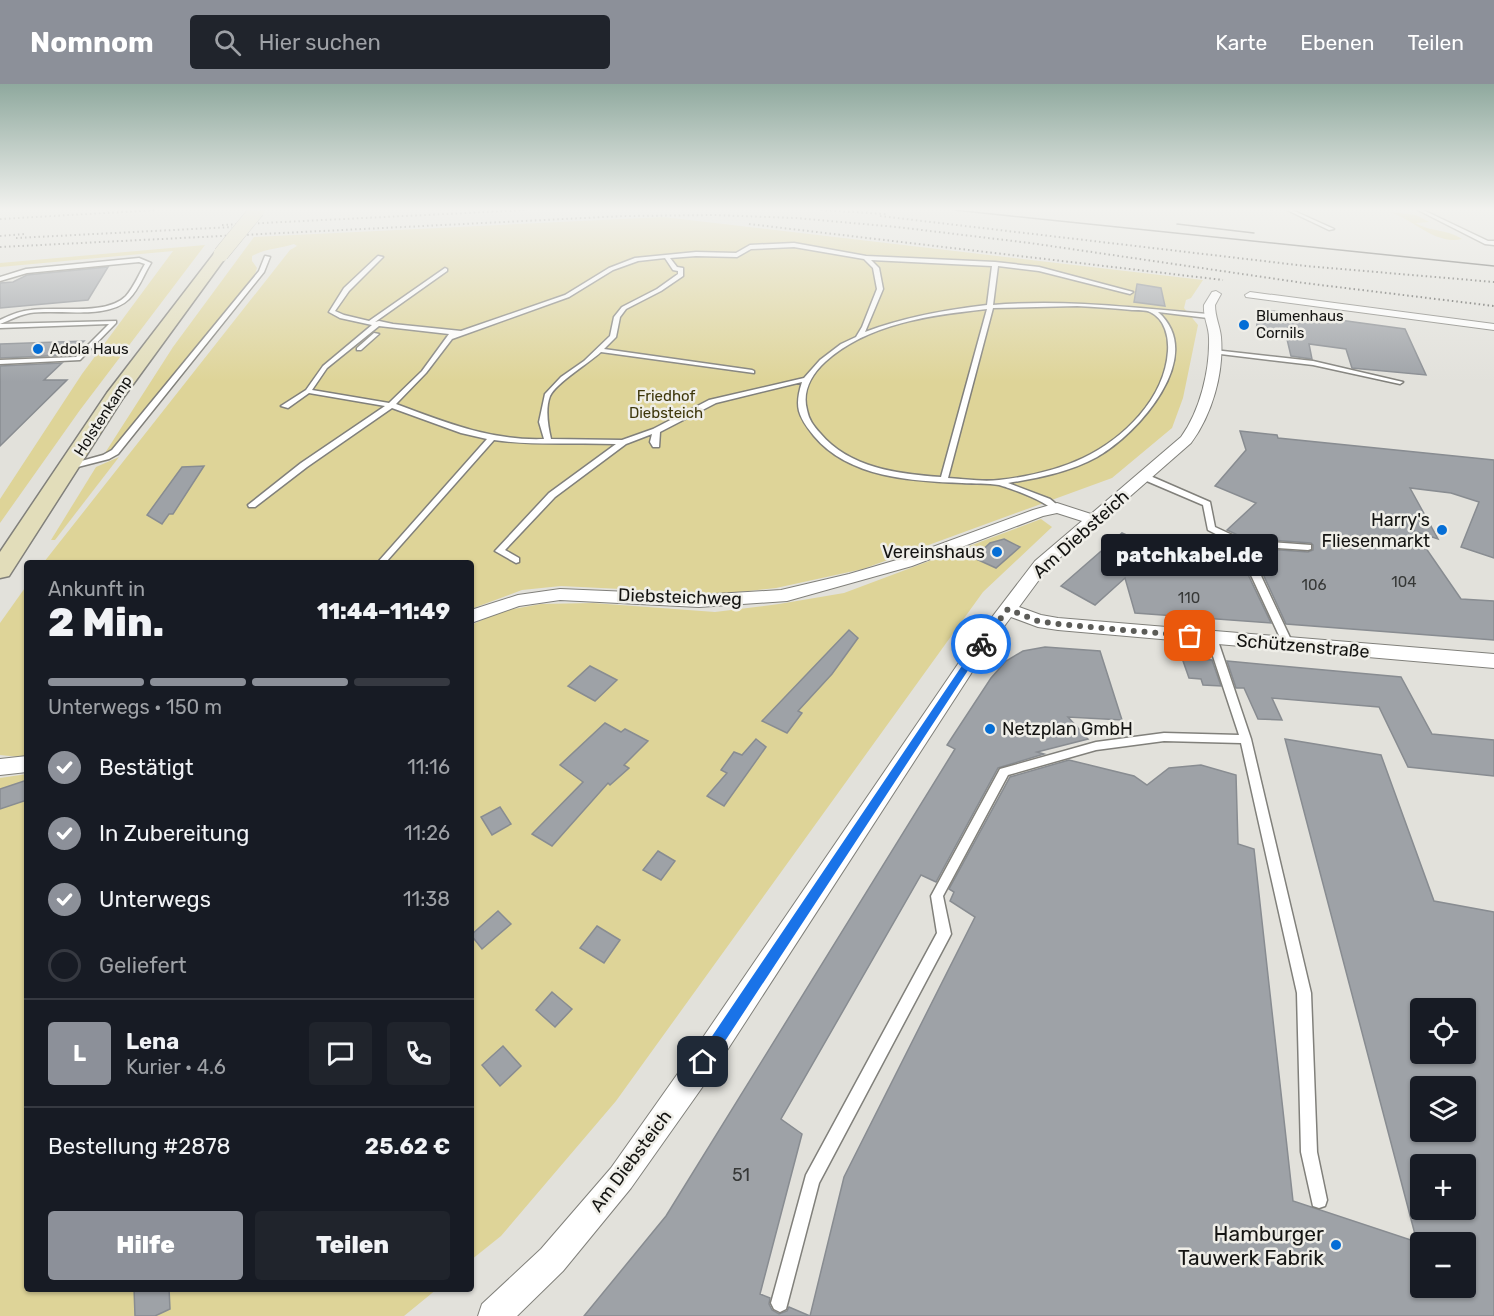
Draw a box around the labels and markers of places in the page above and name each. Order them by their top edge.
place label: Blumenhaus Cornils [1256,307,1344,342]
marker: Blumenhaus Cornils [1237,318,1251,332]
place label: Adola Haus [50,340,129,358]
marker: Adola Haus [31,342,45,356]
place label: Harry's Fliesenmarkt [1321,509,1430,552]
marker: Harry's Fliesenmarkt [1435,523,1449,537]
callout: patchkabel.de [1102,534,1278,576]
place label: Vereinshaus [882,541,985,563]
marker: Vereinshaus [990,545,1004,559]
pin [1164,610,1215,661]
place label: Netzplan GmbH [1002,718,1133,740]
marker: Netzplan GmbH [983,722,997,736]
pin [677,1036,728,1087]
place label: Hamburger Tauwerk Fabrik [1178,1221,1324,1270]
marker: Hamburger Tauwerk Fabrik [1329,1238,1343,1252]

